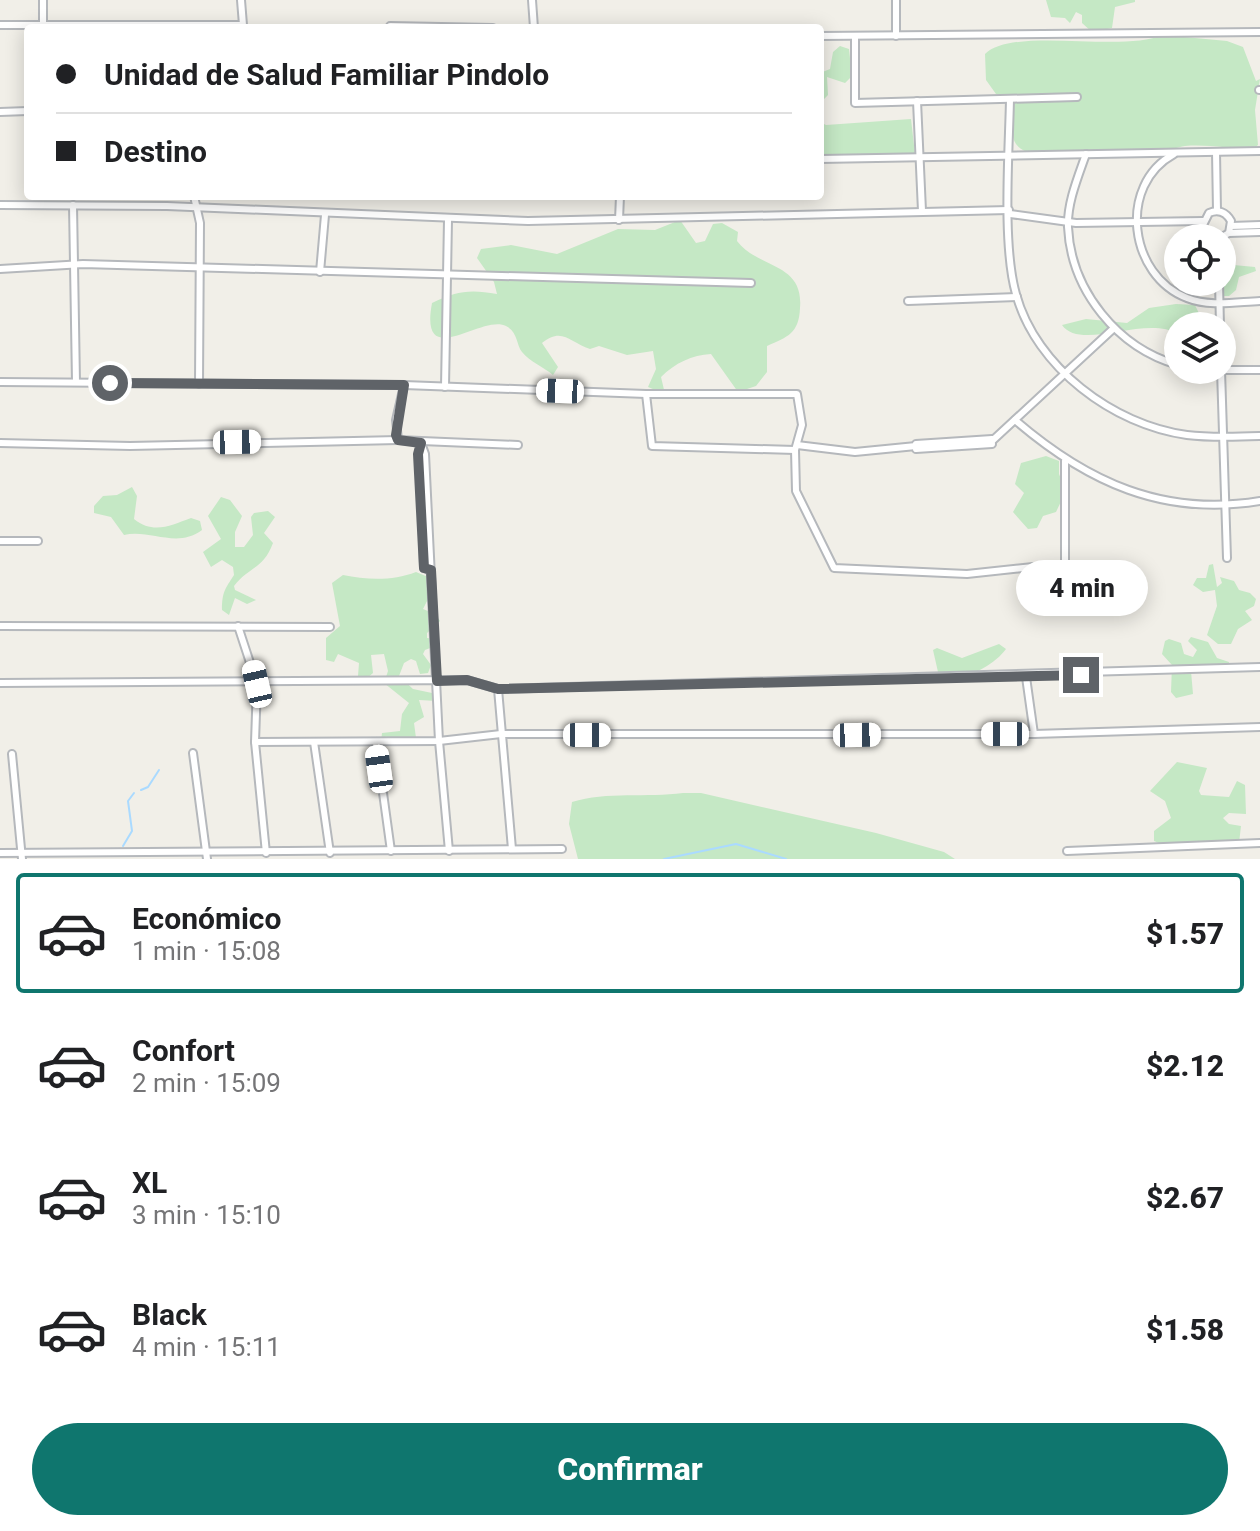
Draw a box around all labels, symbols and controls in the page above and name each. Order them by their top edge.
text: Unidad de Salud Familiar Pindolo [104,57,549,92]
text: Destino [104,134,207,169]
map controls [1164,224,1236,384]
button: locate [1164,224,1236,296]
button: layers [1164,312,1236,384]
route start [92,365,128,401]
car [536,378,584,404]
car [213,430,261,454]
callout: 4 min [1015,559,1147,615]
text: 4 min [1049,573,1115,603]
route end [1063,657,1099,693]
car [240,658,274,710]
car [981,722,1029,746]
car [563,723,611,747]
car [833,723,881,747]
car [364,744,394,794]
icon: car [36,897,108,969]
text: Económico [132,901,281,936]
text: $1.57 [1146,916,1224,951]
text: 1 min · 15:08 [132,936,281,966]
icon: car [36,1029,108,1101]
text: Confort [132,1033,235,1068]
text: $2.12 [1146,1048,1224,1083]
text: 2 min · 15:09 [132,1068,281,1098]
icon: car [36,1161,108,1233]
text: XL [132,1165,167,1200]
text: $2.67 [1146,1180,1224,1215]
text: 3 min · 15:10 [132,1200,281,1230]
icon: car [36,1293,108,1365]
text: Black [132,1297,207,1332]
text: $1.58 [1146,1312,1224,1347]
text: 4 min · 15:11 [132,1332,281,1362]
button: Confirmar [32,1423,1228,1515]

